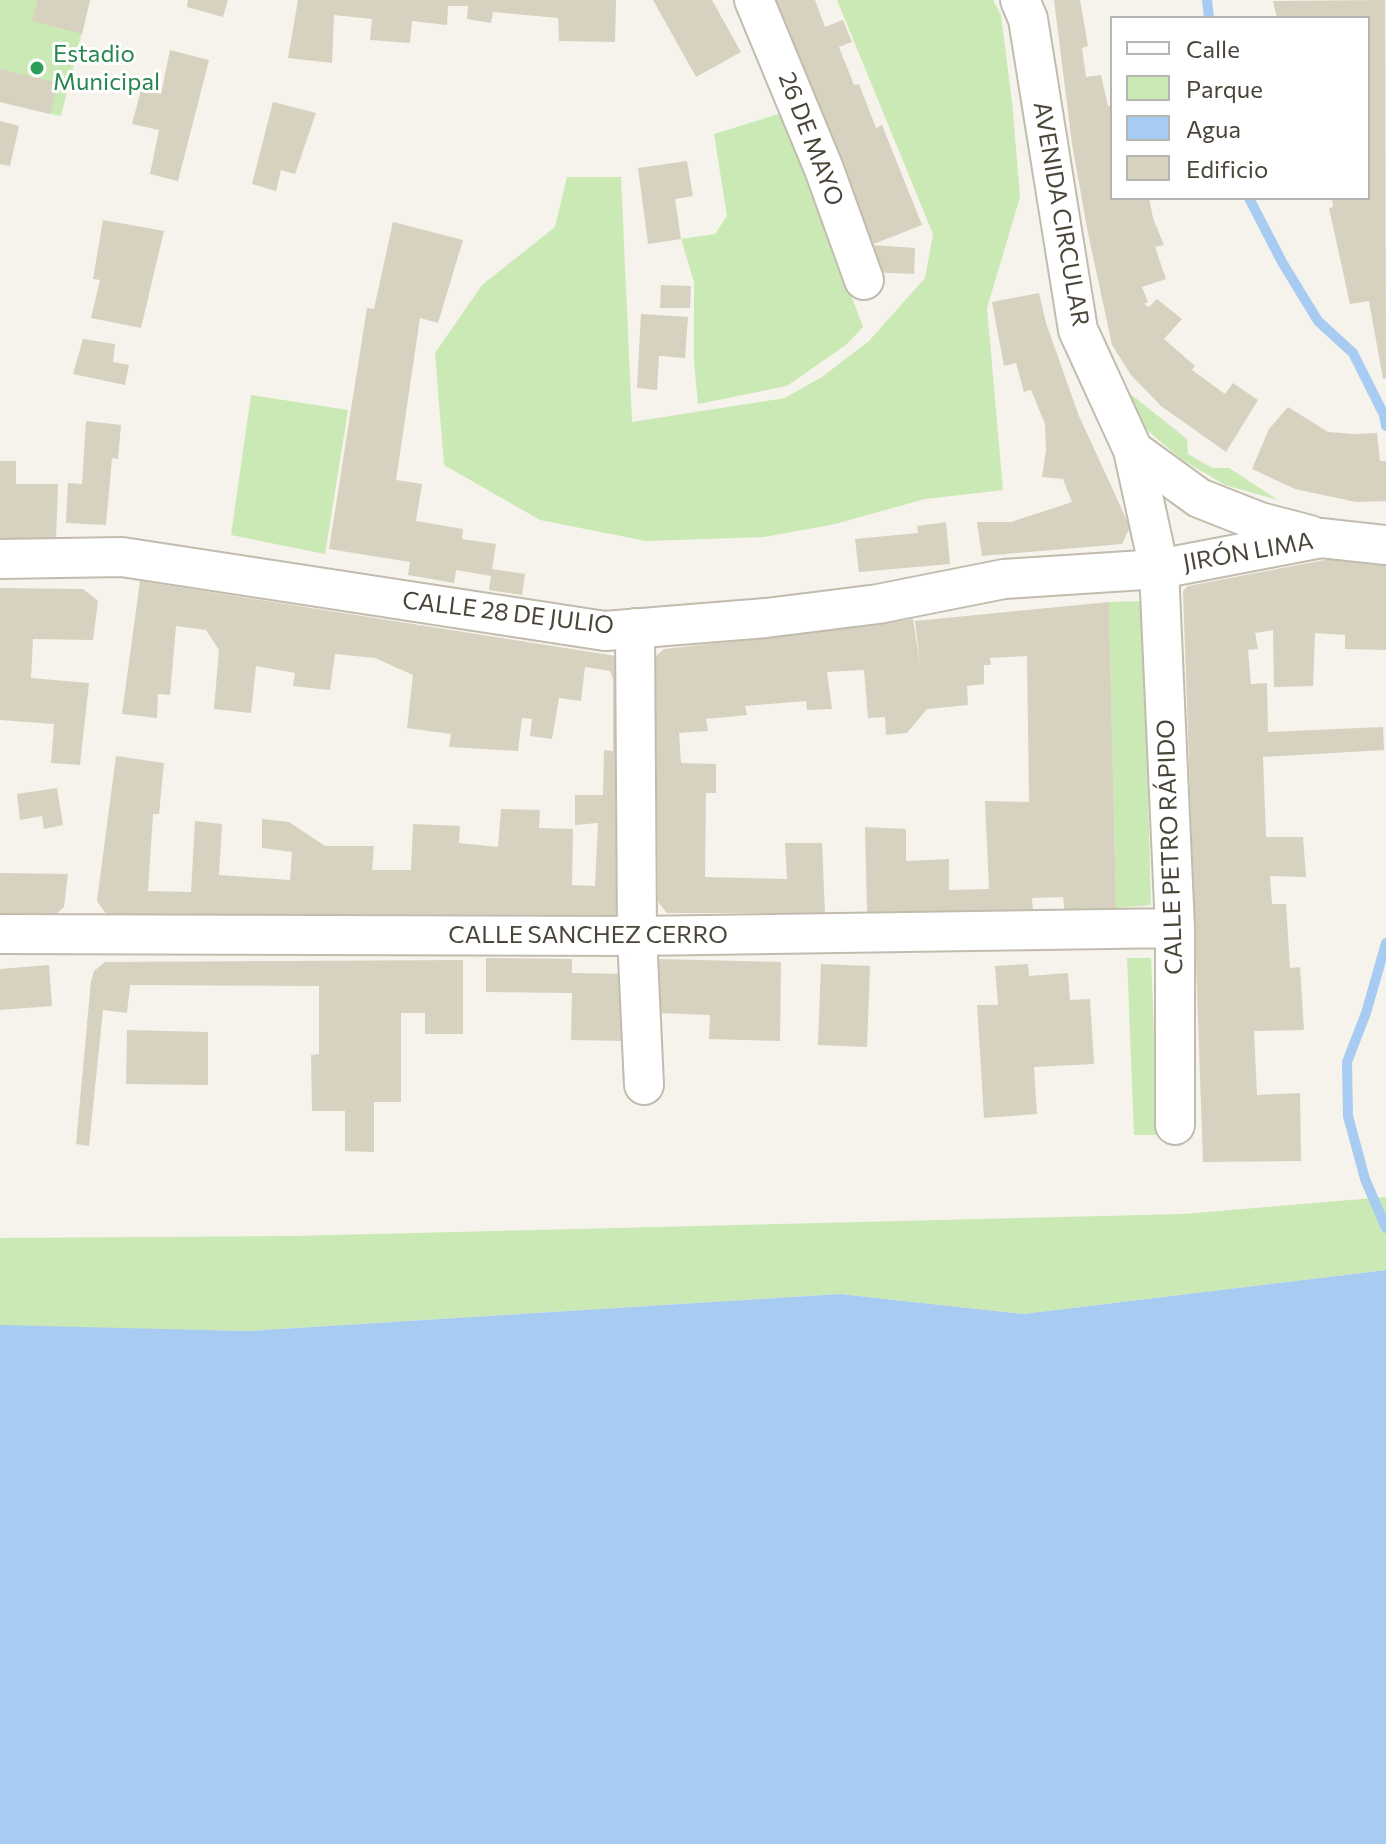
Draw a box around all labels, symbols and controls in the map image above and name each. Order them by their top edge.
legend [1110,16,1370,200]
text: Calle [1186,34,1240,63]
place label: Estadio Municipal [53,40,160,96]
marker: Estadio Municipal [28,59,46,77]
street label: 26 DE MAYO [772,68,850,210]
text: Parque [1186,74,1263,103]
street label: AVENIDA CIRCULAR [1027,99,1095,329]
text: Agua [1186,114,1241,143]
text: Edificio [1186,154,1268,183]
street label: JIRÓN LIMA [1181,526,1315,578]
street label: CALLE 28 DE JULIO [401,586,615,640]
street label: CALLE PETRO RÁPIDO [1151,719,1189,975]
street label: CALLE SANCHEZ CERRO [448,921,728,949]

